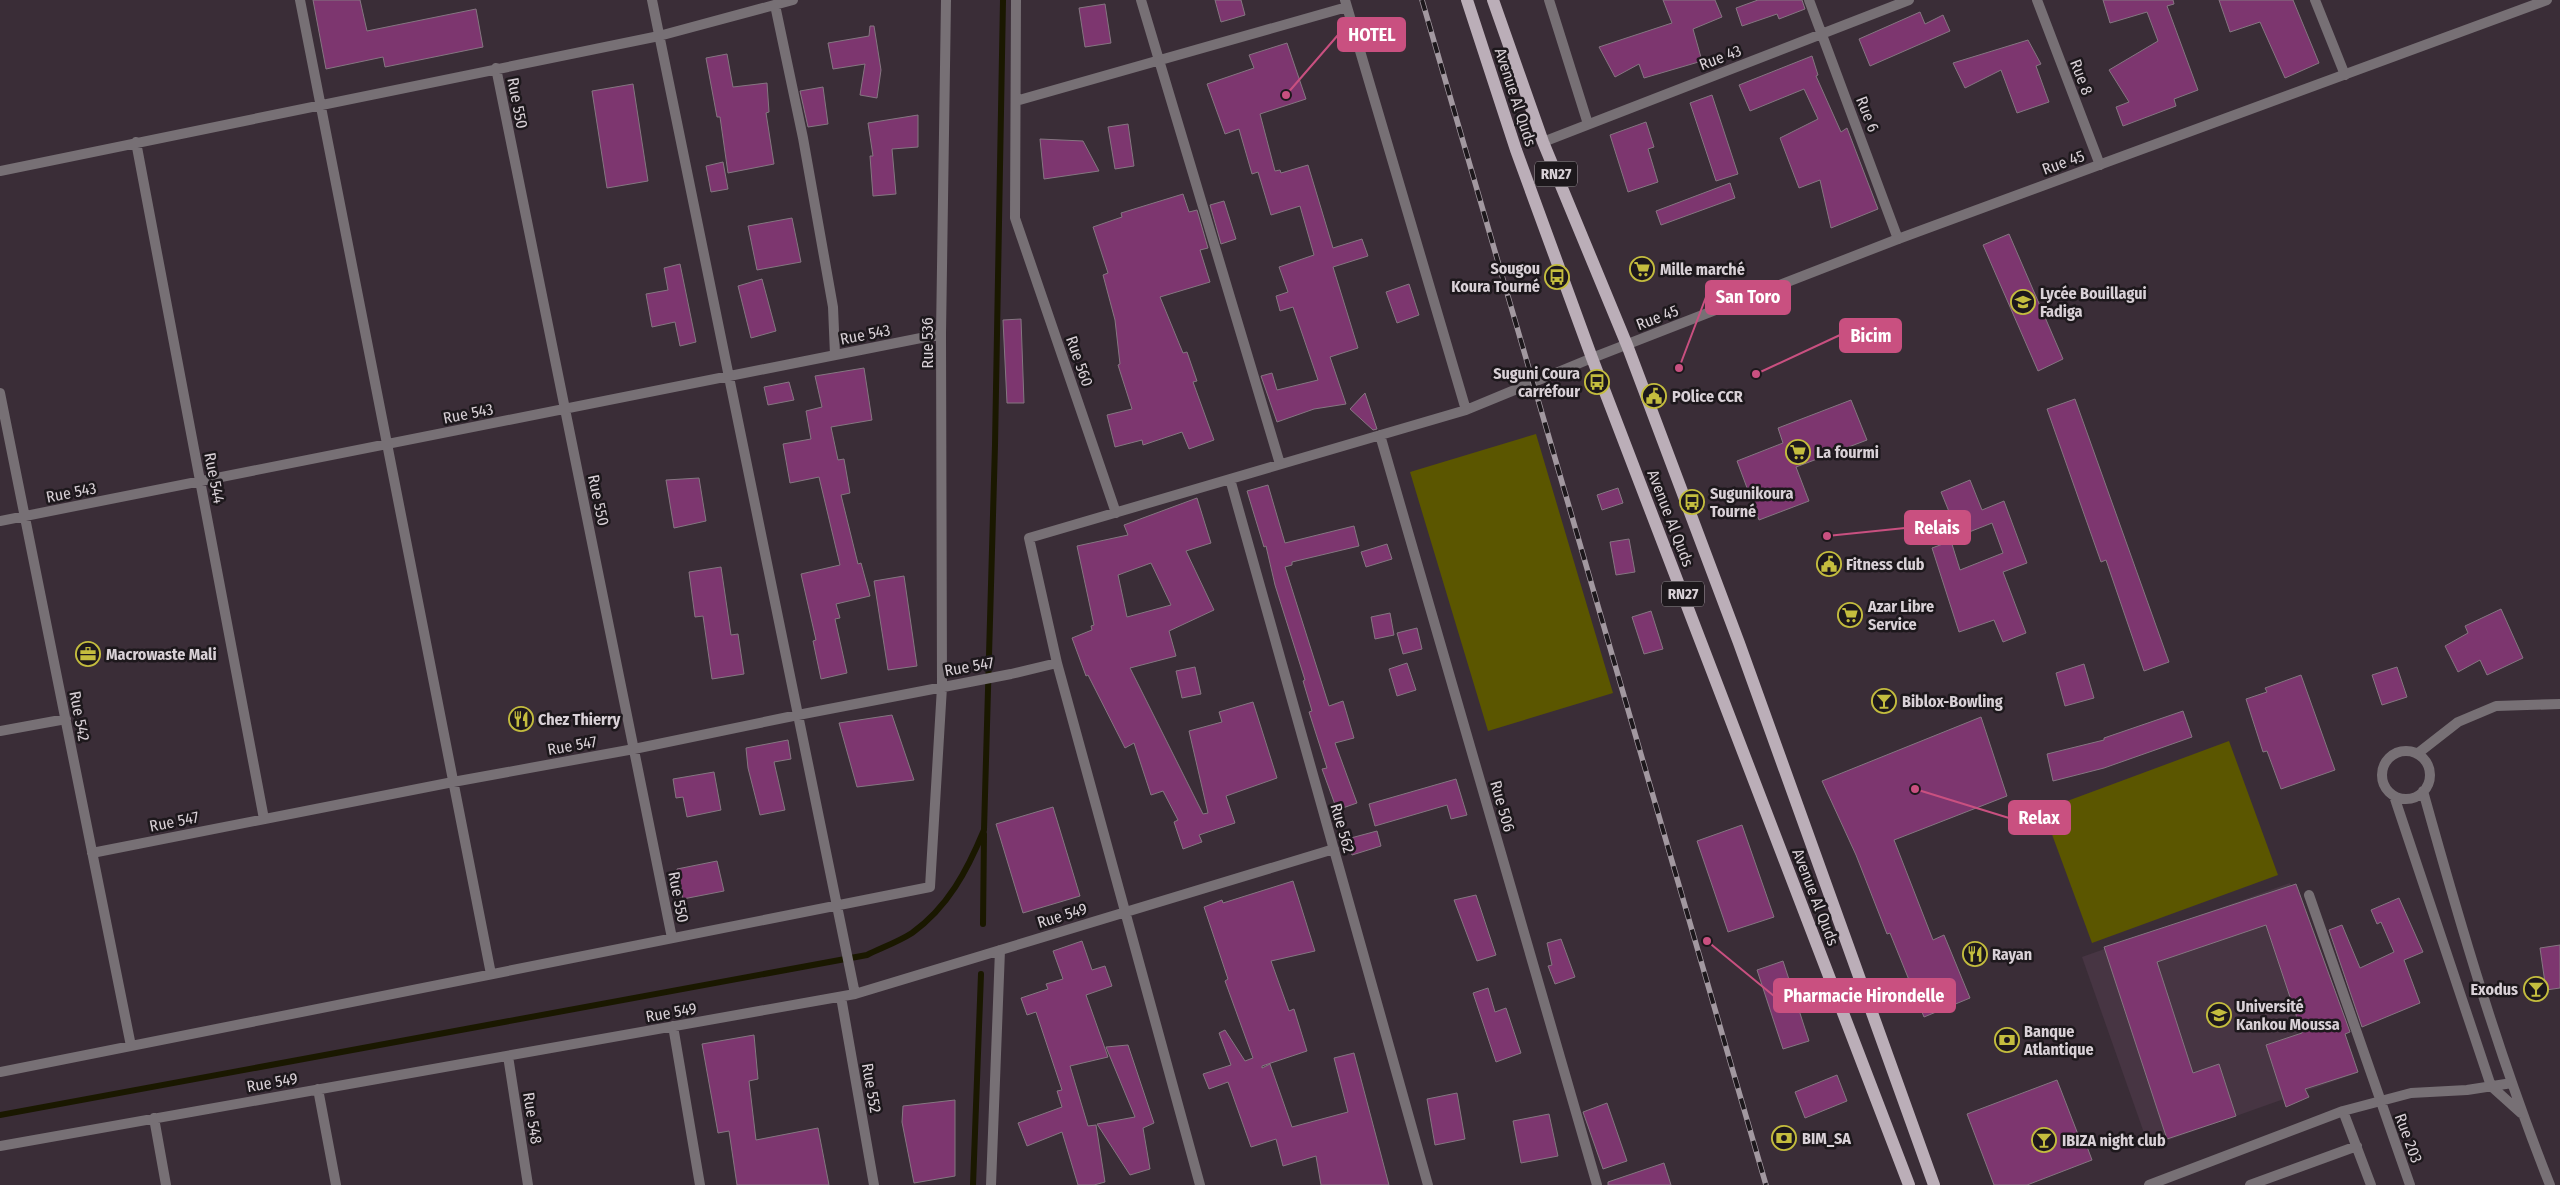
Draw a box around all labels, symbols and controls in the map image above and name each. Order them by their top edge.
callout: HOTEL [1338,18,1405,51]
text: HOTEL [1348,24,1396,46]
street label: Rue 43 [1696,41,1744,74]
street label: Avenue Al Quds [1491,46,1540,149]
street label: Rue 8 [2066,57,2097,98]
street label: Rue 550 [503,76,532,130]
street label: Rue 6 [1852,94,1883,135]
street label: Rue 45 [2039,146,2087,179]
road number: RN27 [1535,162,1577,186]
supermarket icon: Mille marché [1629,256,1655,282]
place label: Sougou Koura Tourné [1451,259,1540,296]
place label: Mille marché [1660,260,1745,279]
bus stop icon: Sougou Koura Tourné [1544,264,1570,290]
callout: San Toro [1706,281,1790,314]
place label: Lycée Bouillagui Fadiga [2040,284,2147,321]
text: San Toro [1716,286,1781,308]
school or university icon: Lycée Bouillagui Fadiga [2010,289,2036,315]
street label: Rue 45 [1633,301,1681,334]
street label: Rue 536 [918,317,937,369]
callout: Bicim [1840,319,1901,352]
street label: Rue 543 [838,320,892,349]
text: Bicim [1851,325,1891,347]
street label: Rue 560 [1062,333,1097,389]
place label: Suguni Coura carréfour [1493,364,1580,401]
bus stop icon: Suguni Coura carréfour [1584,369,1610,395]
public building icon: POlice CCR [1641,383,1667,409]
place label: POlice CCR [1672,387,1744,406]
street label: Rue 543 [441,399,495,428]
supermarket icon: La fourmi [1785,439,1811,465]
place label: La fourmi [1816,443,1879,462]
street label: Rue 544 [200,451,229,505]
street label: Avenue Al Quds [1643,467,1698,569]
street label: Rue 550 [584,473,613,527]
street label: Rue 543 [44,478,98,507]
place label: Sugunikoura Tourné [1710,484,1793,521]
bus stop icon: Sugunikoura Tourné [1679,489,1705,515]
callout: Relais [1905,511,1970,544]
text: Relais [1914,517,1960,539]
public building icon: Fitness club [1816,551,1842,577]
place label: Fitness club [1846,555,1925,574]
road number: RN27 [1662,582,1704,606]
place label: Azar Libre Service [1867,597,1934,634]
supermarket icon: Azar Libre Service [1837,602,1863,628]
office icon: Macrowaste Mali [75,641,101,667]
place label: Macrowaste Mali [106,645,217,664]
street label: Rue 547 [943,653,996,680]
bar icon: Biblox-Bowling [1871,688,1897,714]
street label: Rue 542 [65,689,94,743]
place label: Biblox-Bowling [1902,692,2003,711]
restaurant icon: Chez Thierry [508,706,534,732]
place label: Chez Thierry [538,710,621,729]
street label: Rue 547 [546,732,599,759]
street label: Rue 506 [1486,778,1519,834]
street label: Rue 562 [1326,801,1359,855]
callout: Relax [2009,801,2070,834]
street label: Rue 547 [148,807,201,836]
text: Relax [2018,807,2060,829]
street label: Avenue Al Quds [1788,846,1843,948]
street label: Rue 550 [664,870,693,924]
street label: Rue 549 [1035,899,1090,932]
restaurant icon: Rayan [1962,941,1988,967]
place label: Rayan [1992,945,2032,964]
bar icon: Exodus [2523,976,2549,1002]
callout: Pharmacie Hirondelle [1774,979,1955,1012]
place label: Exodus [2471,980,2518,999]
text: Pharmacie Hirondelle [1784,985,1944,1007]
place label: Université Kankou Moussa [2236,997,2340,1034]
street label: Rue 549 [644,999,698,1026]
school or university icon: Université Kankou Moussa [2206,1002,2232,1028]
place label: Banque Atlantique [2023,1022,2094,1059]
bank icon: Banque Atlantique [1994,1027,2020,1053]
street label: Rue 552 [858,1062,885,1114]
street label: Rue 549 [245,1069,299,1096]
street label: Rue 548 [519,1091,546,1145]
street label: Rue 203 [2391,1111,2426,1165]
bank icon: BIM_SA [1771,1125,1797,1151]
bar icon: IBIZA night club [2031,1127,2057,1153]
place label: BIM_SA [1802,1129,1851,1148]
place label: IBIZA night club [2062,1131,2166,1150]

